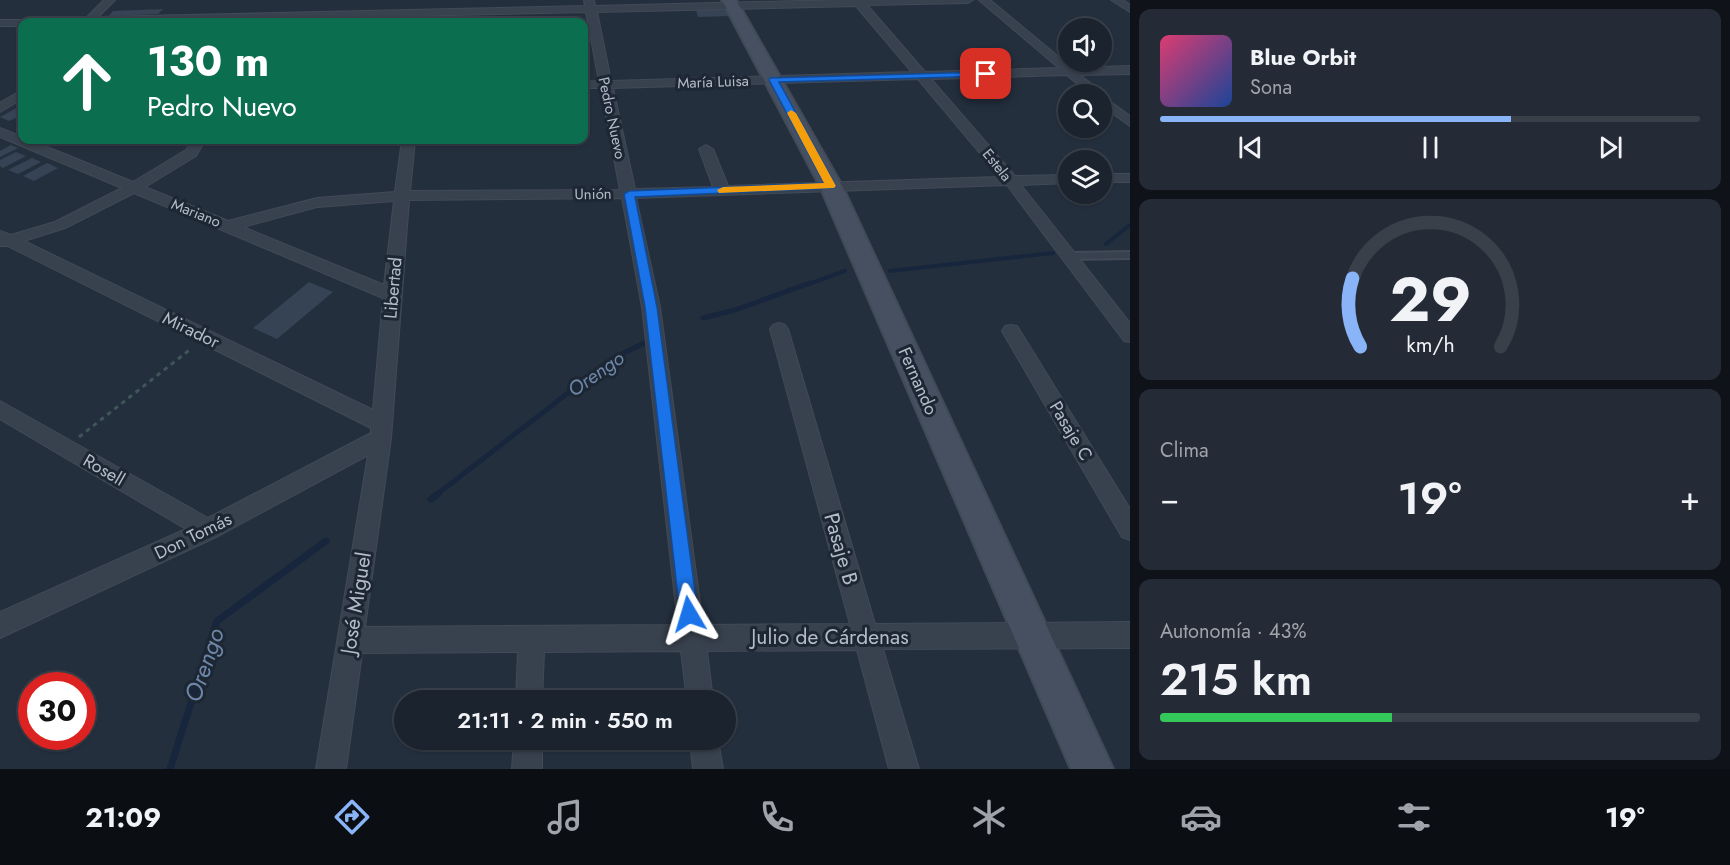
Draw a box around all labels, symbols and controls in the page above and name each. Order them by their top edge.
map controls [1058,18,1112,204]
button: sound [1058,18,1112,72]
text: 130 m [147,31,269,92]
text: Blue Orbit [1250,41,1356,73]
icon: ahead [48,42,126,120]
pin [960,48,1011,99]
icon: arrive [969,57,1002,90]
street label: María Luisa [677,70,749,94]
text: Sona [1250,73,1292,102]
street label: Pedro Nuevo [593,75,631,161]
button: search [1058,84,1112,138]
text: Pedro Nuevo [147,87,297,126]
icon: previous [1234,131,1267,164]
icon: pause [1414,131,1447,164]
icon: next [1594,131,1627,164]
street label: Estela [977,144,1017,186]
button: layers [1058,150,1112,204]
street label: Unión [574,183,612,205]
street label: Mariano [168,193,224,233]
text: 29 [1389,254,1471,344]
street label: Libertad [377,256,409,320]
street label: Mirador [158,305,225,355]
text: km/h [1406,329,1454,360]
street label: Fernando [892,343,944,419]
water label: Orengo [562,344,631,404]
street label: Pasaje C [1043,396,1099,466]
text: Clima [1160,436,1209,465]
street label: Rosell [78,448,130,492]
text: 19° [1398,466,1462,531]
text: − [1160,475,1179,522]
text: + [1680,475,1700,522]
street label: Don Tomás [150,506,236,566]
street label: Pasaje B [816,509,866,589]
street label: José Miguel [333,550,379,659]
position arrow [657,582,721,646]
text: Autonomía · 43% [1160,617,1306,646]
street label: Julio de Cárdenas [748,622,909,652]
water label: Orengo [175,623,233,707]
text: 215 km [1160,647,1312,712]
speed limit sign: 30 [18,672,96,750]
text: 21:11 · 2 min · 550 m [457,704,673,736]
icon: directions [331,796,373,838]
icon: music [544,796,586,838]
icon: phone [756,796,798,838]
icon: climate [968,796,1010,838]
icon: car [1180,796,1222,838]
icon: filters [1393,796,1435,838]
text: 21:09 [85,798,161,837]
text: 19° [1605,798,1645,837]

